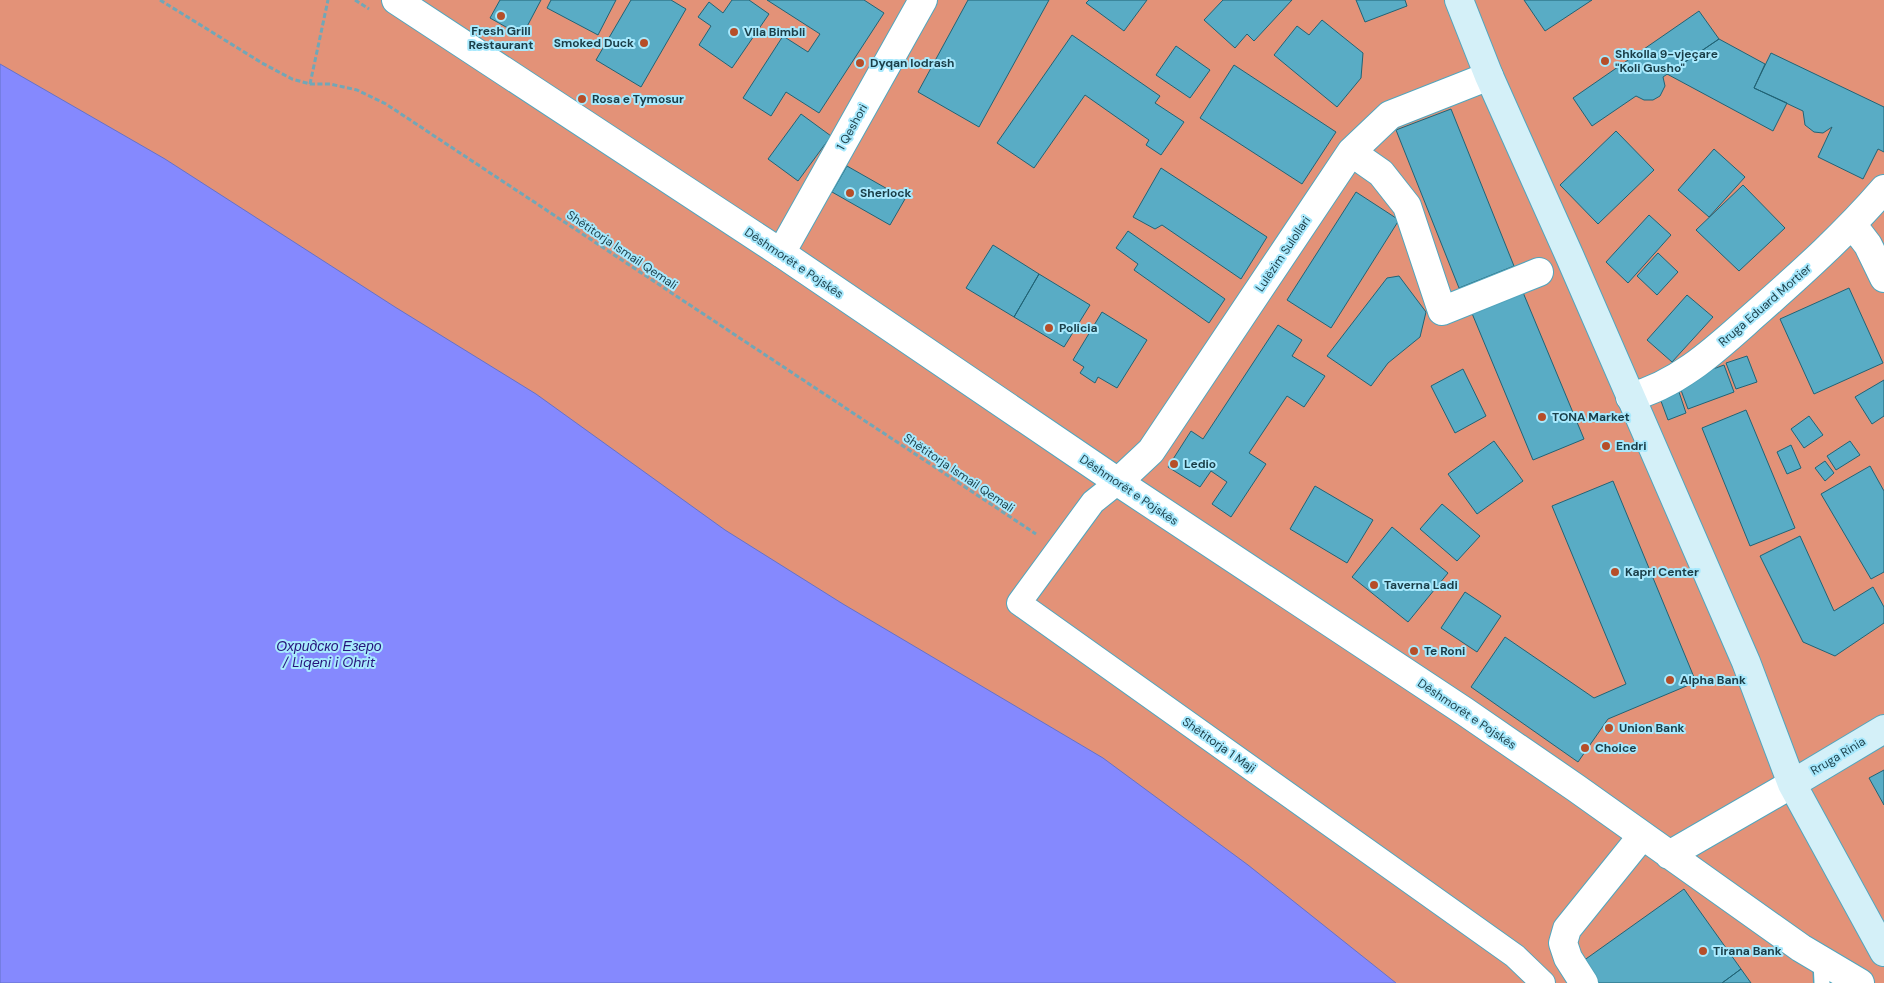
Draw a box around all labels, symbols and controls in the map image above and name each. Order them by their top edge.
marker: Fresh Grill Restaurant [495,10,507,22]
place label: Fresh Grill Restaurant [469,23,533,53]
place label: Vila Bimbli [744,24,805,40]
marker: Vila Bimbli [728,26,740,38]
place label: Smoked Duck [554,35,634,51]
marker: Smoked Duck [638,37,650,49]
place label: Shkolla 9-vjeçare "Koli Gusho" [1615,46,1718,76]
place label: Dyqan lodrash [870,55,954,71]
marker: Shkolla 9-vjeçare "Koli Gusho" [1599,55,1611,67]
marker: Dyqan lodrash [854,57,866,69]
place label: Rosa e Tymosur [592,91,684,107]
marker: Rosa e Tymosur [576,93,588,105]
street label: 1 Qeshori [833,101,871,153]
place label: Sherlock [860,185,912,201]
marker: Sherlock [844,187,856,199]
street label: Shëtitorja Ismail Qemali [563,207,681,293]
street label: Lulëzim Sulollari [1252,213,1314,295]
street label: Dëshmorët e Pojskës [742,224,846,302]
street label: Rruga Eduard Mortier [1715,260,1815,350]
place label: Policia [1059,320,1098,336]
marker: Policia [1043,322,1055,334]
place label: TONA Market [1552,409,1630,425]
marker: TONA Market [1536,411,1548,423]
street label: Shëtitorja Ismail Qemali [900,430,1018,516]
place label: Endri [1616,438,1646,454]
marker: Endri [1600,440,1612,452]
street label: Dëshmorët e Pojskës [1077,451,1181,529]
place label: Ledio [1184,456,1216,472]
marker: Ledio [1168,458,1180,470]
place label: Kapri Center [1625,564,1699,580]
marker: Kapri Center [1609,566,1621,578]
place label: Taverna Ladi [1384,577,1458,593]
marker: Taverna Ladi [1368,579,1380,591]
water label: Охридско Езеро / Liqeni i Ohrit [276,637,382,671]
place label: Te Roni [1424,643,1465,659]
marker: Te Roni [1408,645,1420,657]
place label: Alpha Bank [1680,672,1746,688]
marker: Alpha Bank [1664,674,1676,686]
street label: Dëshmorët e Pojskës [1415,675,1519,753]
street label: Shëtitorja 1 Maji [1179,714,1259,776]
place label: Union Bank [1619,720,1685,736]
marker: Union Bank [1603,722,1615,734]
street label: Rruga Rinia [1808,733,1868,779]
place label: Choice [1595,740,1636,756]
marker: Choice [1579,742,1591,754]
place label: Tirana Bank [1713,943,1782,959]
marker: Tirana Bank [1697,945,1709,957]

